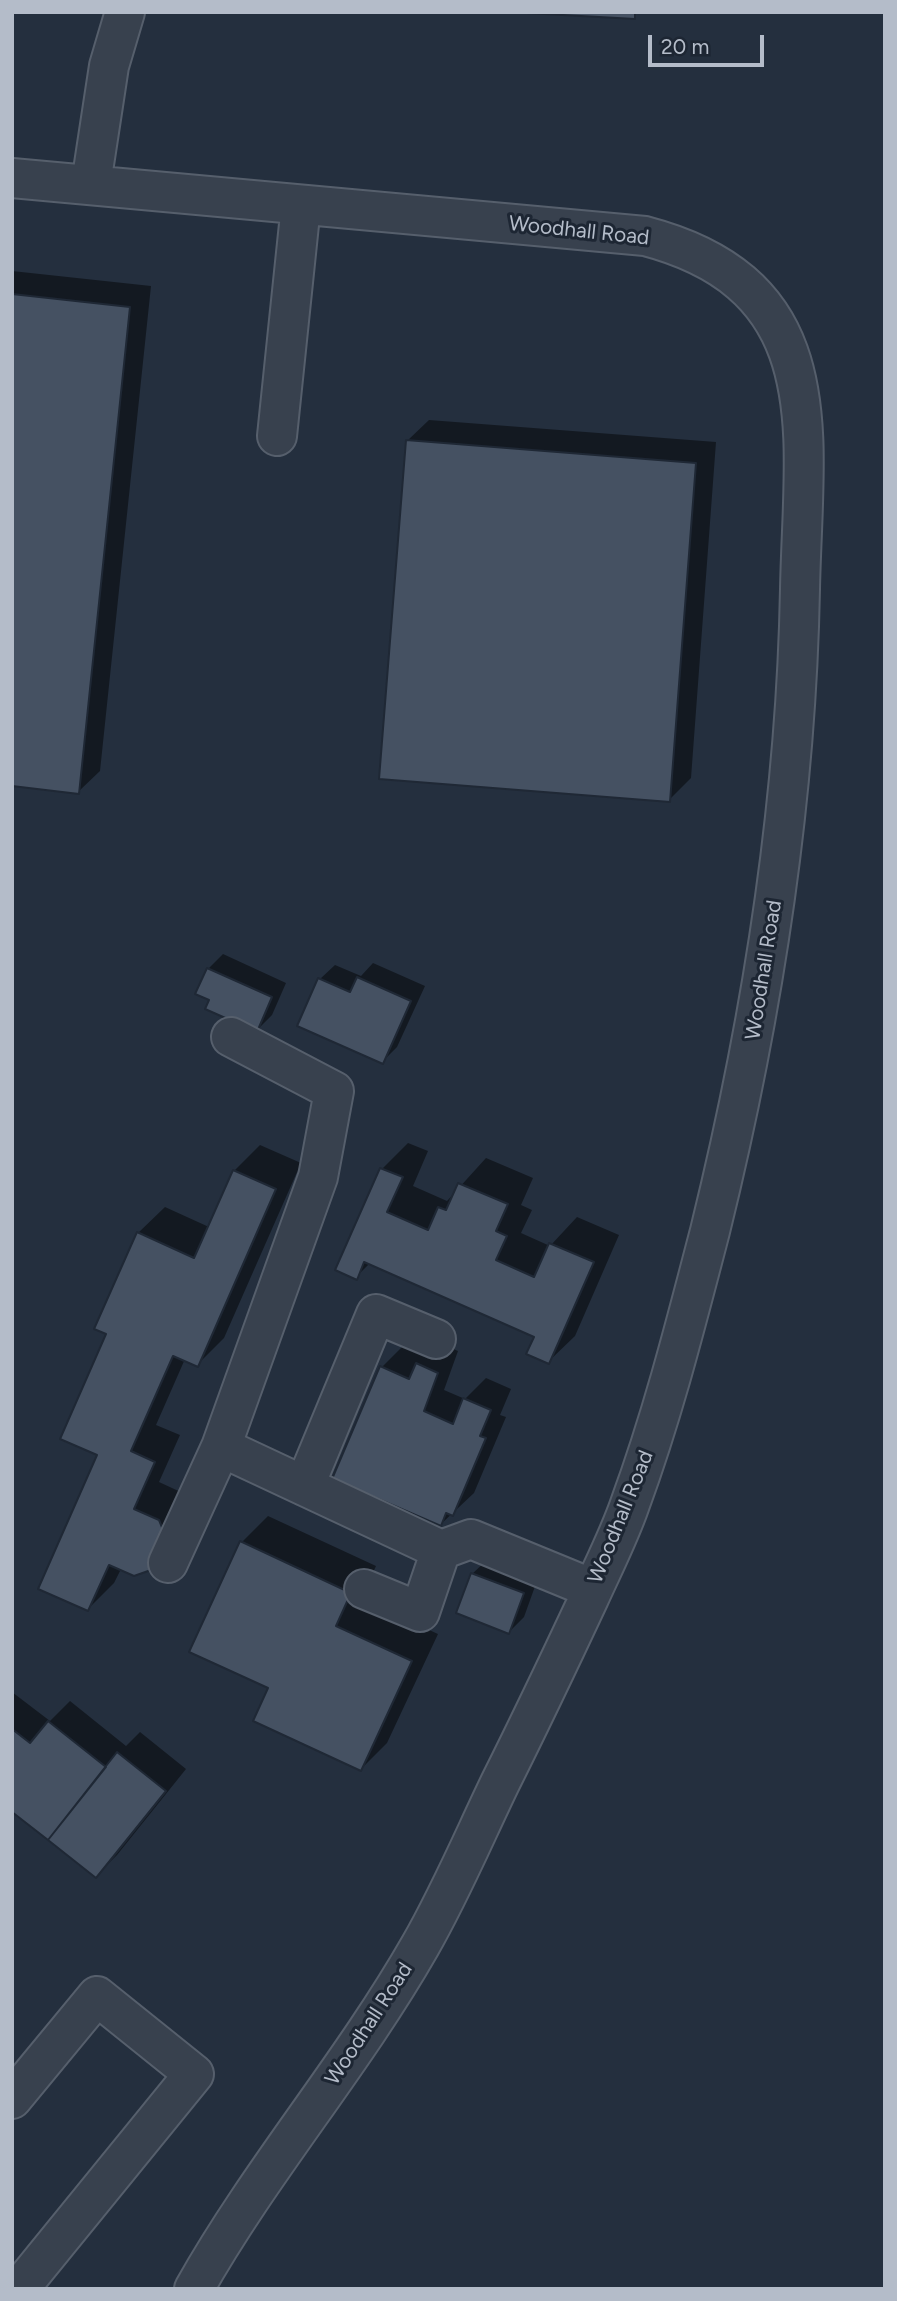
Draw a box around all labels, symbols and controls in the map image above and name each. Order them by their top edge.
scale bar [652,21,768,65]
text: 20 m [661,34,709,59]
street label: Woodhall Road [507,211,651,251]
street label: Woodhall Road [741,898,787,1042]
street label: Woodhall Road [583,1447,659,1587]
street label: Woodhall Road [320,1958,418,2090]

